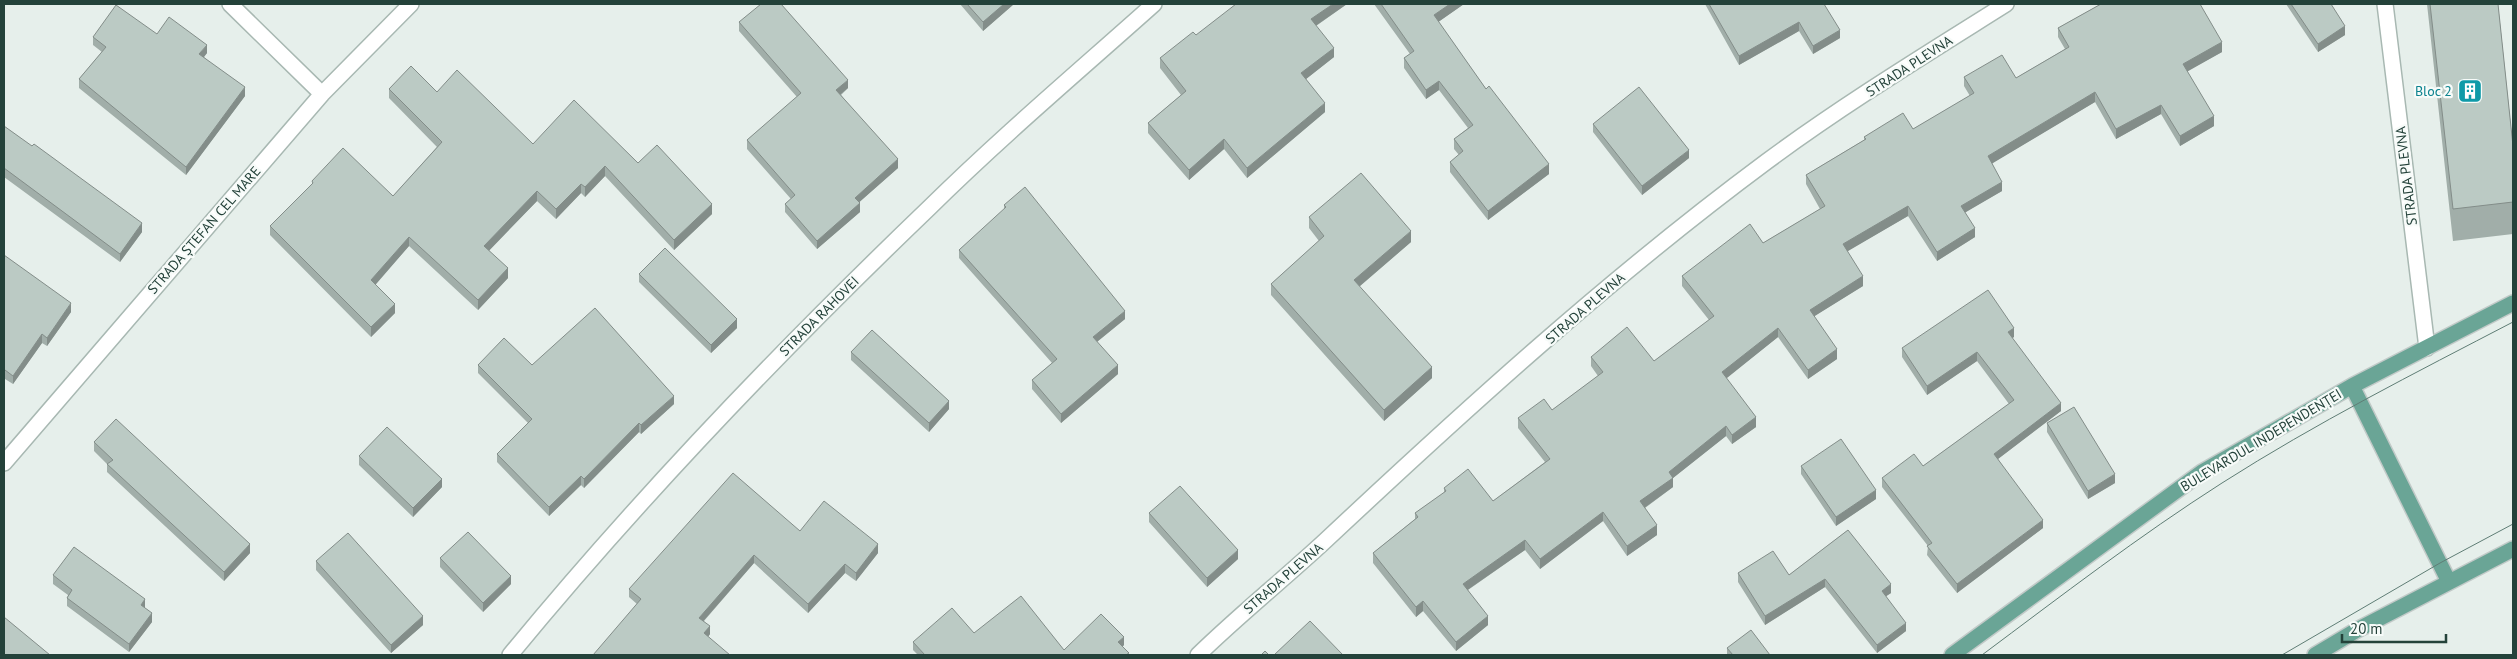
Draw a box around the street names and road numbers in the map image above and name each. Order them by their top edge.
street label: STRADA PLEVNA [1862,31,1956,101]
street label: STRADA PLEVNA [2391,125,2421,227]
street label: STRADA ȘTEFAN CEL MARE [143,162,265,298]
street label: STRADA PLEVNA [1541,268,1629,347]
street label: STRADA RAHOVEI [775,272,863,360]
street label: BULEVARDUL INDEPENDENȚEI [2177,385,2345,495]
street label: STRADA PLEVNA [1239,538,1327,617]

